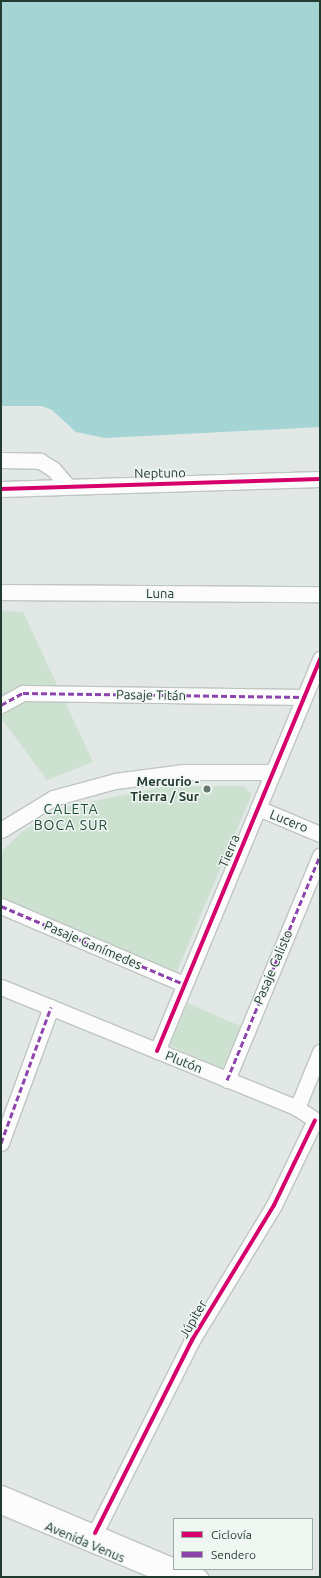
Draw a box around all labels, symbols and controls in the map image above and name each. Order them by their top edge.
street label: Neptuno [134,465,186,481]
street label: Luna [146,585,174,601]
street label: Pasaje Titán [116,687,186,703]
place label: Mercurio - Tierra / Sur [130,774,199,805]
marker: Mercurio - Tierra / Sur [202,784,212,794]
district label: CALETA BOCA SUR [34,801,108,834]
street label: Lucero [268,806,310,836]
street label: Tierra [215,832,243,870]
street label: Pasaje Ganímedes [42,917,144,973]
street label: Pasaje Calisto [250,927,296,1007]
street label: Plutón [163,1048,205,1076]
street label: Júpiter [176,1297,210,1341]
street label: Avenida Venus [43,1518,127,1566]
legend [173,1518,313,1570]
text: Ciclovía [211,1528,252,1541]
text: Sendero [211,1548,256,1561]

